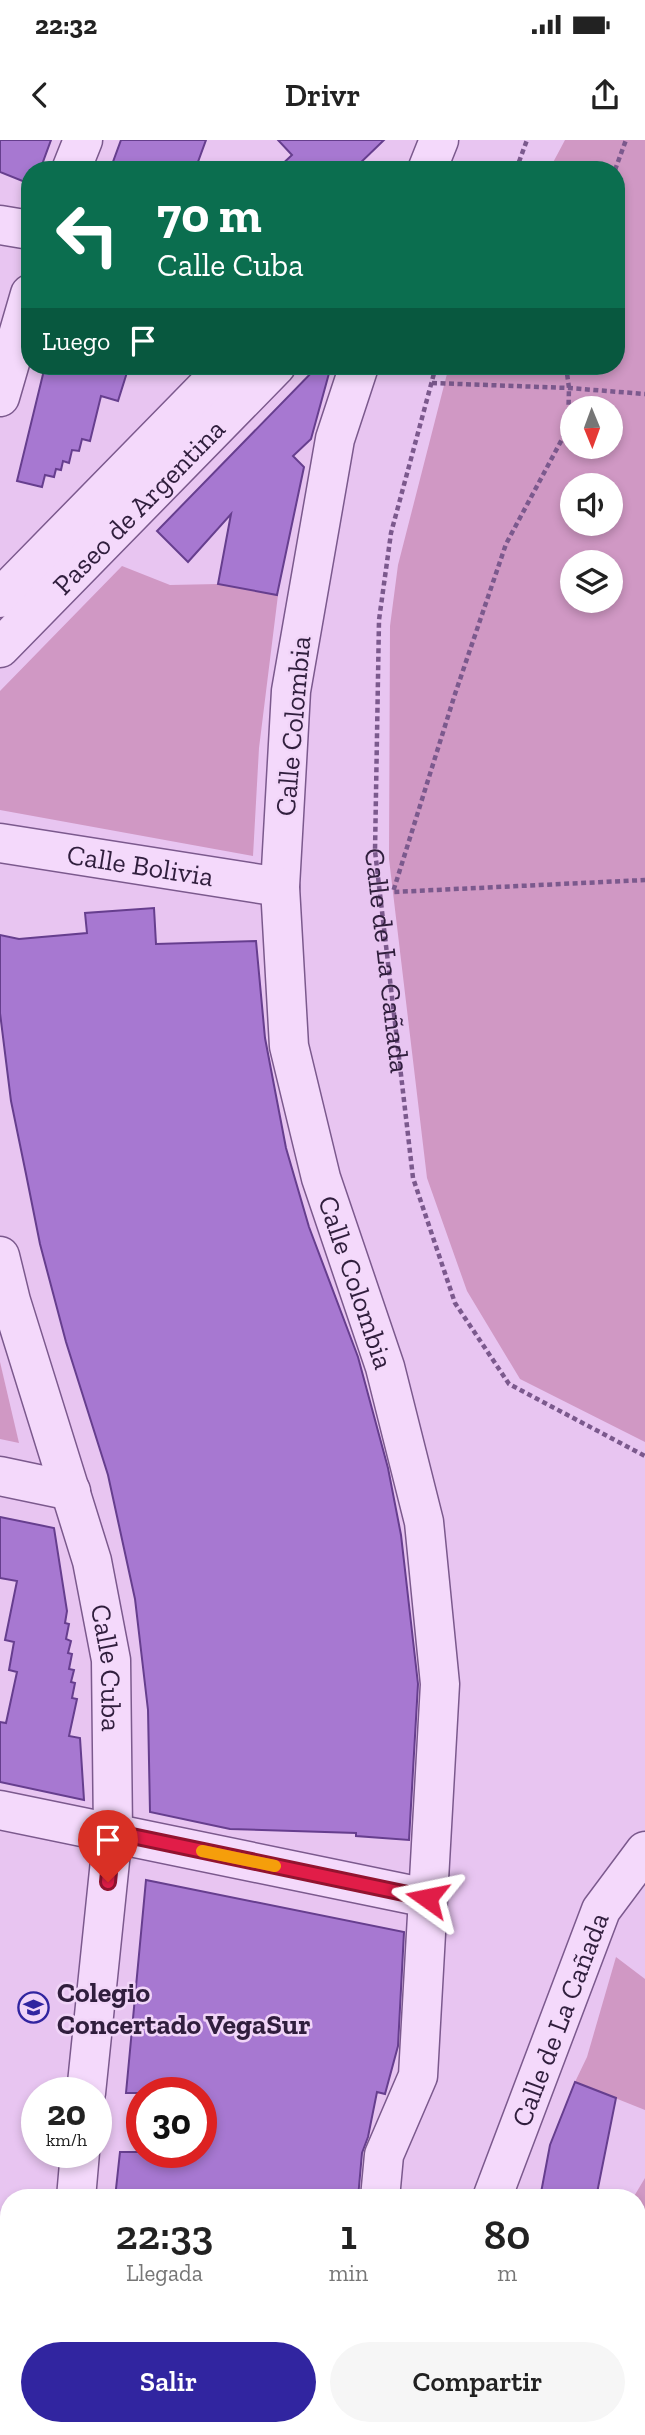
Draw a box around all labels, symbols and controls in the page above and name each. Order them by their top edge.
text: 22:32 [35,9,97,41]
icon: back [21,76,59,114]
text: Drivr [285,76,360,114]
icon: share [586,76,624,114]
text: 70 m [157,186,262,245]
icon: left [42,189,133,280]
text: Calle Cuba [157,246,304,284]
icon: arrive [124,322,162,360]
text: Luego [42,325,110,357]
north arrow [560,396,623,458]
map controls [560,396,623,613]
street label: Paseo de Argentina [46,412,232,601]
button: sound [560,473,623,536]
button: layers [560,550,623,613]
street label: Calle Colombia [269,634,317,817]
street label: Calle Bolivia [65,837,216,893]
street label: Calle de La Cañada [358,846,417,1075]
street label: Calle Colombia [312,1191,401,1374]
street label: Calle Cuba [84,1601,128,1732]
pin [78,1810,138,1882]
icon: arrive [89,1821,127,1859]
position arrow [390,1861,464,1935]
street label: Calle de La Cañada [504,1907,615,2131]
place label: Colegio Concertado VegaSur [57,1976,311,2041]
school or university icon: Colegio Concertado VegaSur [17,1991,51,2025]
speed limit sign: 30 [126,2077,217,2168]
text: 20 [47,2092,86,2134]
text: km/h [46,2129,87,2151]
text: 22:33 [115,2209,213,2260]
text: 1 [340,2209,357,2260]
text: 80 [484,2209,531,2260]
text: Llegada [126,2259,203,2287]
text: min [329,2259,368,2287]
text: m [497,2259,517,2287]
button: Salir [21,2342,316,2422]
button: Compartir [330,2342,625,2422]

